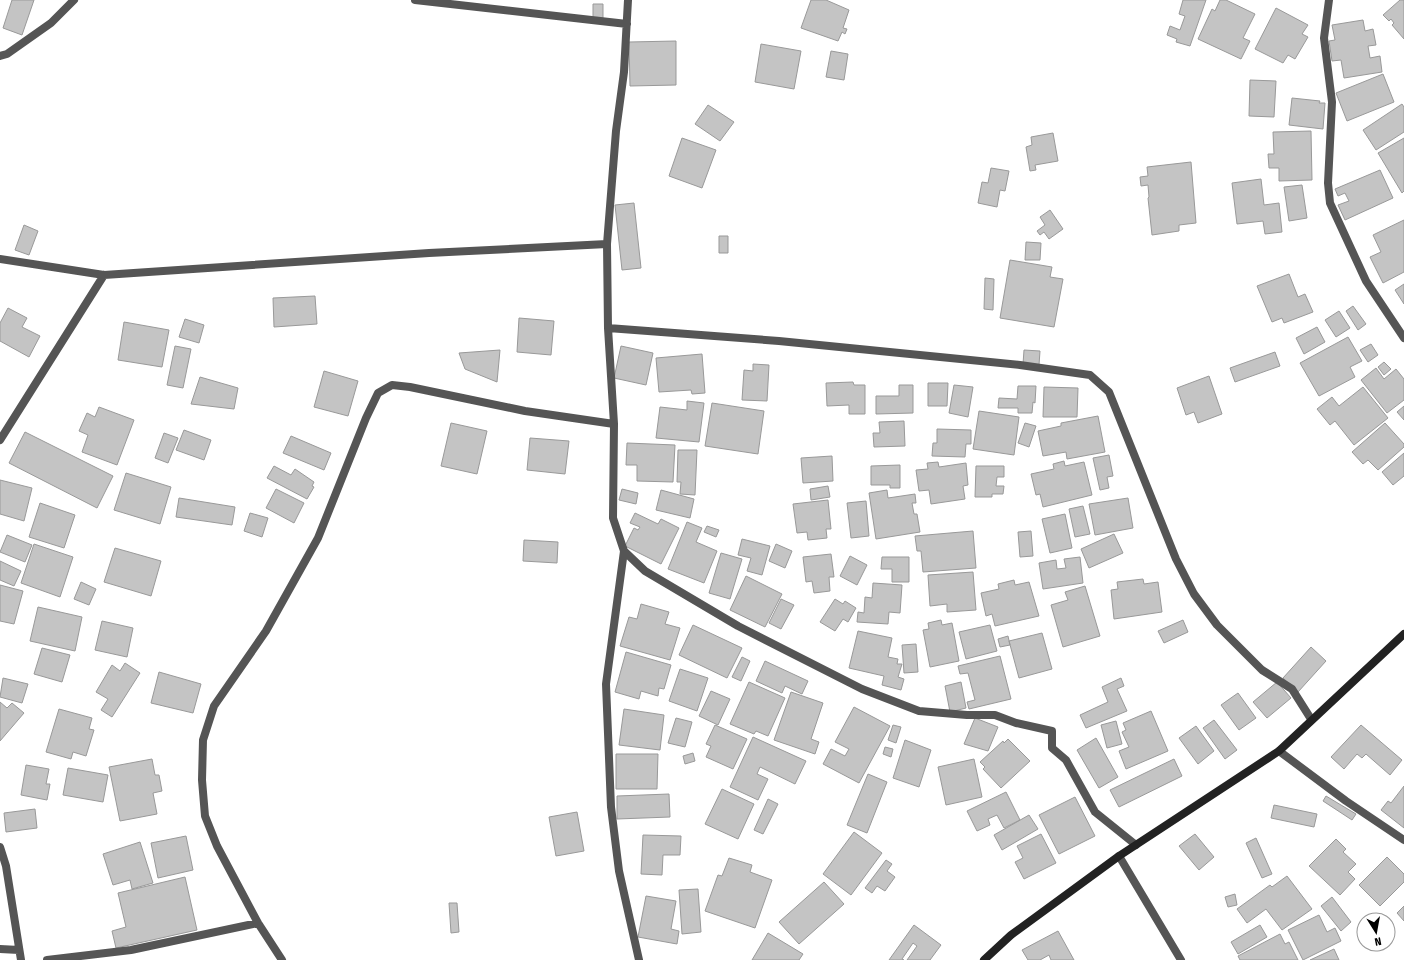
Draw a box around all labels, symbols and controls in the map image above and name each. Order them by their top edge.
north arrow [1356,912,1396,952]
text: N [1373,934,1382,948]

